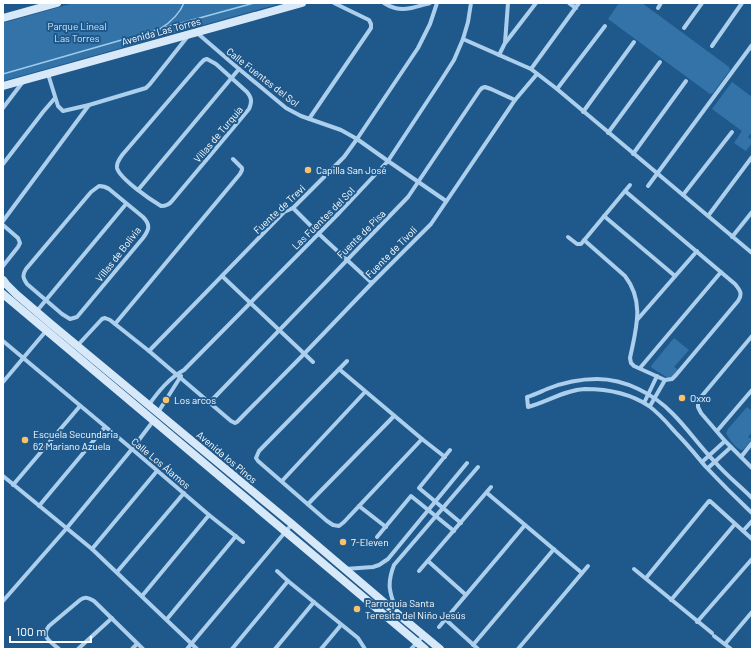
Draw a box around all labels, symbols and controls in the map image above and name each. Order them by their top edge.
street label: Avenida Las Torres [120,15,202,47]
park label: Parque Lineal Las Torres [48,20,106,44]
street label: Calle Fuentes del Sol [224,45,302,109]
street label: Villas de Turquía [191,103,245,165]
place label: Capilla San José [316,164,387,176]
marker: Capilla San José [303,165,313,175]
street label: Fuente de Trevi [251,182,307,236]
street label: Las Fuentes del Sol [289,184,357,252]
street label: Fuente de Pisa [334,207,388,261]
street label: Villas de Bolivia [93,224,143,284]
street label: Fuente de Tívoli [363,224,419,280]
place label: Oxxo [690,392,711,404]
marker: Oxxo [677,393,687,403]
place label: Los arcos [174,394,216,406]
marker: Los arcos [161,395,171,405]
place label: Escuela Secundaria 62 Mariano Azuela [33,428,118,452]
street label: Avenida los Pinos [194,428,260,486]
marker: Escuela Secundaria 62 Mariano Azuela [20,435,30,445]
street label: Calle Los Álamos [129,435,193,491]
place label: 7-Eleven [351,536,389,548]
marker: 7-Eleven [338,537,348,547]
place label: Parroquia Santa Teresita del Niño Jesús [365,597,466,621]
marker: Parroquia Santa Teresita del Niño Jesús [352,604,362,614]
scale bar [10,618,91,644]
text: 100 m [16,624,46,638]

